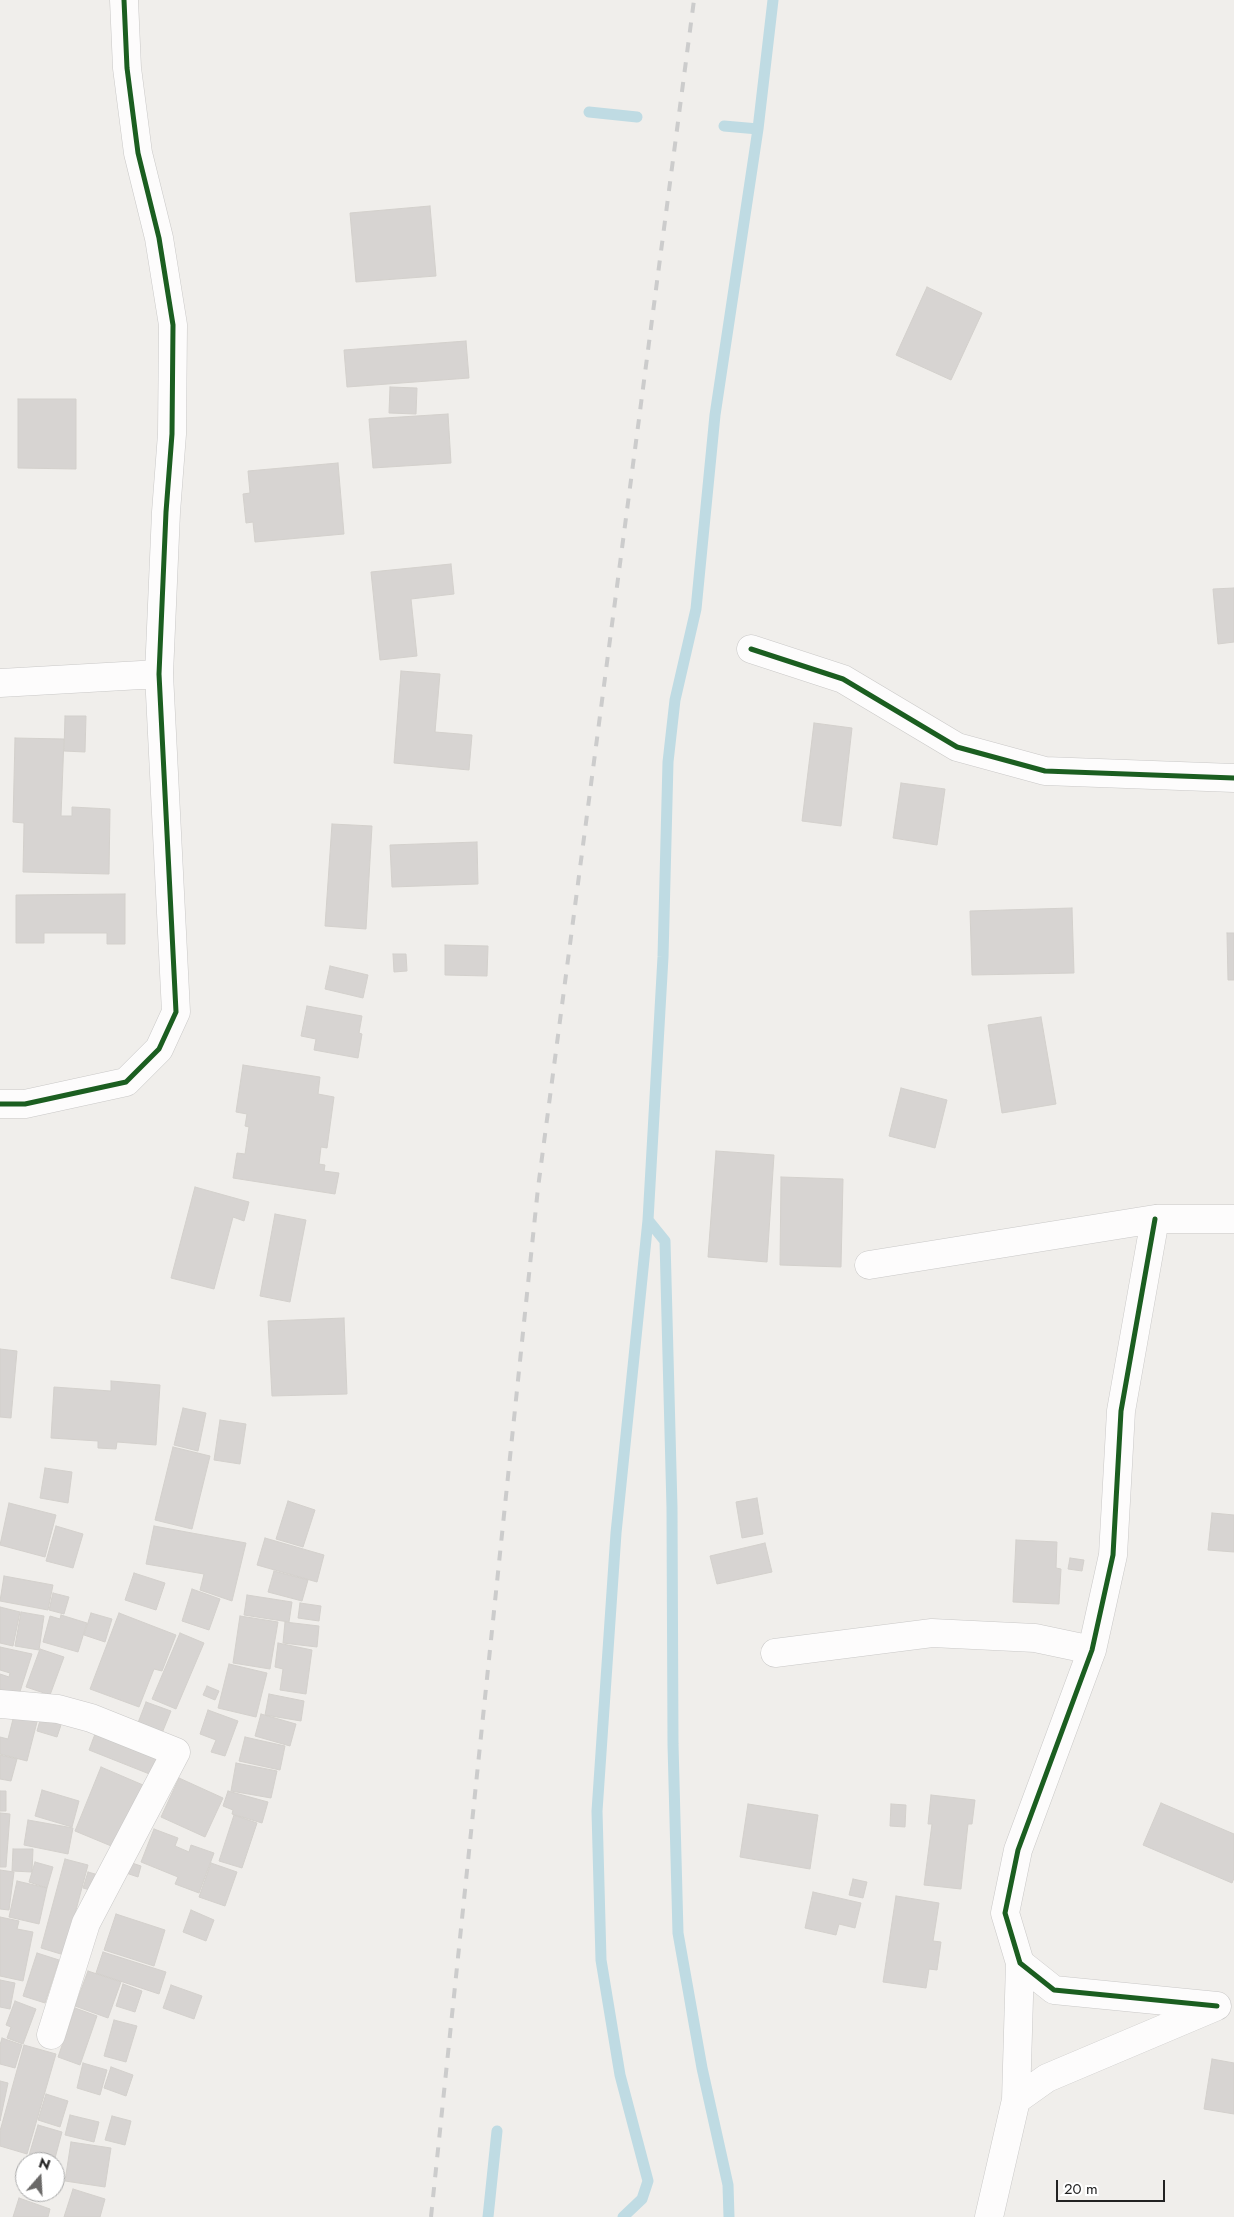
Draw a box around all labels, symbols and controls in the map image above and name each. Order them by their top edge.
north arrow [15,2152,65,2202]
text: N [36,2152,53,2175]
scale bar [1059,2170,1168,2202]
text: 20 m [1064,2178,1098,2200]

